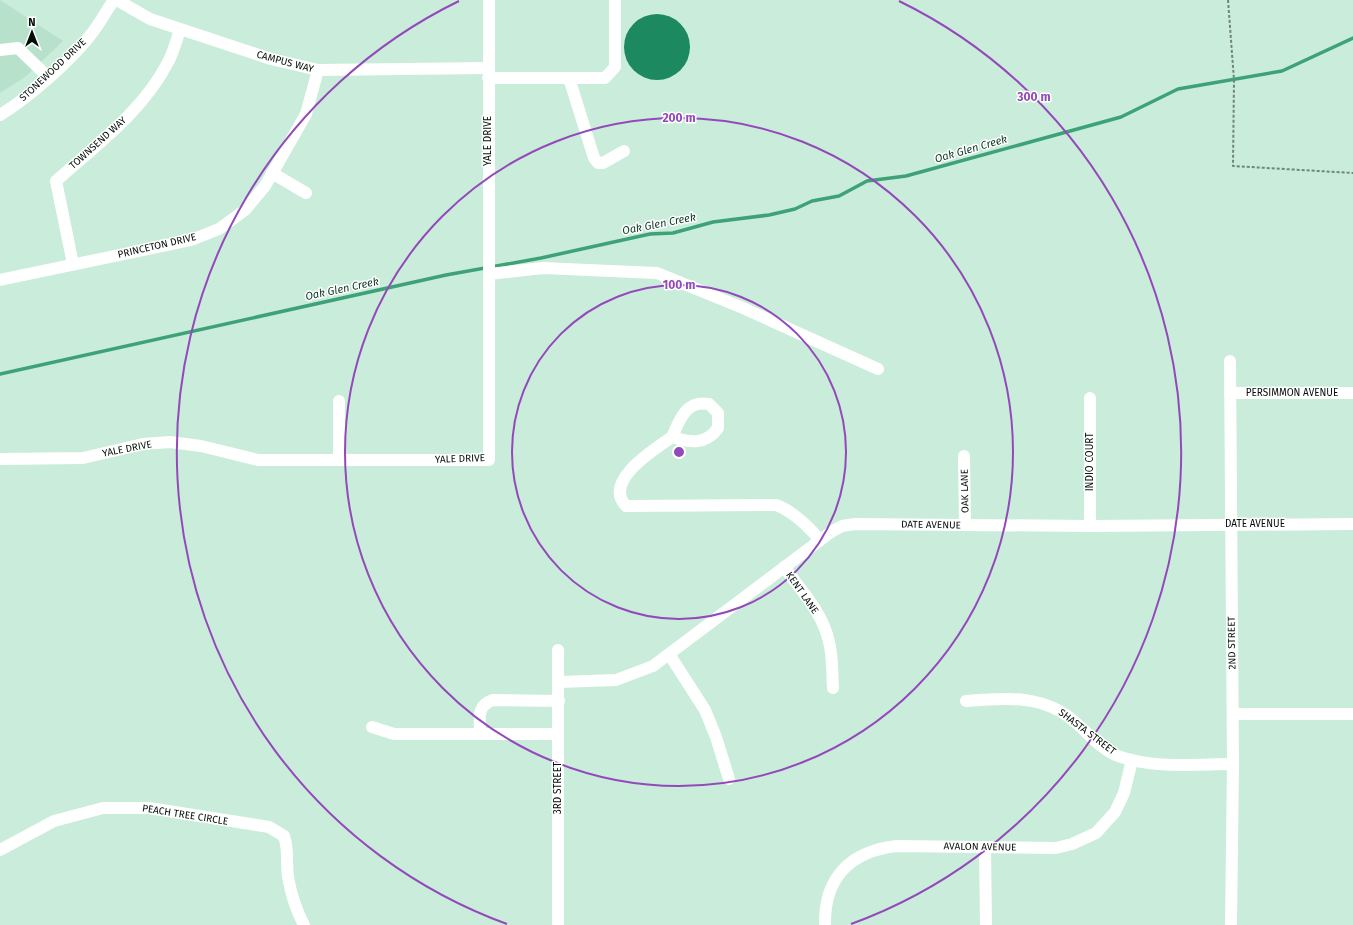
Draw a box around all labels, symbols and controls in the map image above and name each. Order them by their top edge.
north arrow [12,12,52,52]
text: N [28,16,36,29]
street label: STONEWOOD DRIVE [17,36,89,104]
street label: CAMPUS WAY [255,49,315,76]
text: 300 m [1016,90,1051,104]
text: 200 m [662,111,696,125]
street label: TOWNSEND WAY [67,114,129,172]
street label: YALE DRIVE [482,116,494,166]
water label: Oak Glen Creek [933,132,1009,166]
water label: Oak Glen Creek [621,210,697,238]
street label: PRINCETON DRIVE [117,231,197,261]
water label: Oak Glen Creek [304,275,380,303]
text: 100 m [663,278,695,292]
street label: PERSIMMON AVENUE [1246,387,1338,399]
street label: INDIO COURT [1084,432,1096,491]
street label: YALE DRIVE [101,438,153,460]
centre of rings [672,445,686,459]
street label: YALE DRIVE [435,452,485,466]
street label: OAK LANE [959,469,971,513]
street label: DATE AVENUE [901,518,961,532]
street label: DATE AVENUE [1225,518,1285,530]
street label: KENT LANE [783,570,821,616]
street label: 2ND STREET [1226,615,1238,670]
street label: SHASTA STREET [1056,707,1119,758]
street label: 3RD STREET [552,761,564,814]
street label: PEACH TREE CIRCLE [141,802,229,828]
street label: AVALON AVENUE [943,840,1017,854]

